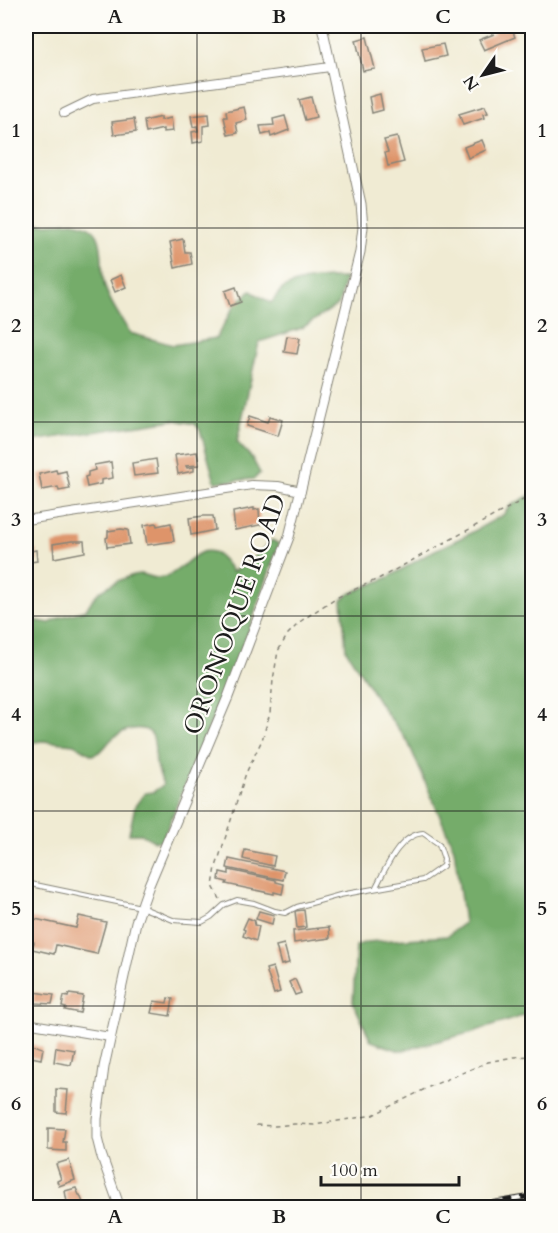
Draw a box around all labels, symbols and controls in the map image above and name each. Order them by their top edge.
text: A [107,3,123,30]
text: B [272,3,286,30]
text: C [435,3,451,30]
north arrow [453,45,513,105]
text: N [458,71,485,95]
text: 1 [11,117,21,144]
text: 1 [537,117,547,144]
text: 2 [11,312,21,339]
text: 2 [537,312,547,339]
street label: ORONOQUE ROAD [175,489,294,740]
text: 3 [11,506,21,533]
text: 3 [537,506,547,533]
text: 4 [11,701,21,728]
text: 4 [537,701,547,728]
text: 5 [11,895,21,922]
text: 5 [537,895,547,922]
text: 6 [11,1090,21,1117]
text: 6 [537,1090,547,1117]
scale bar [321,1149,459,1187]
text: 100 m [330,1158,378,1183]
text: A [107,1203,123,1230]
text: B [272,1203,286,1230]
text: C [435,1203,451,1230]

